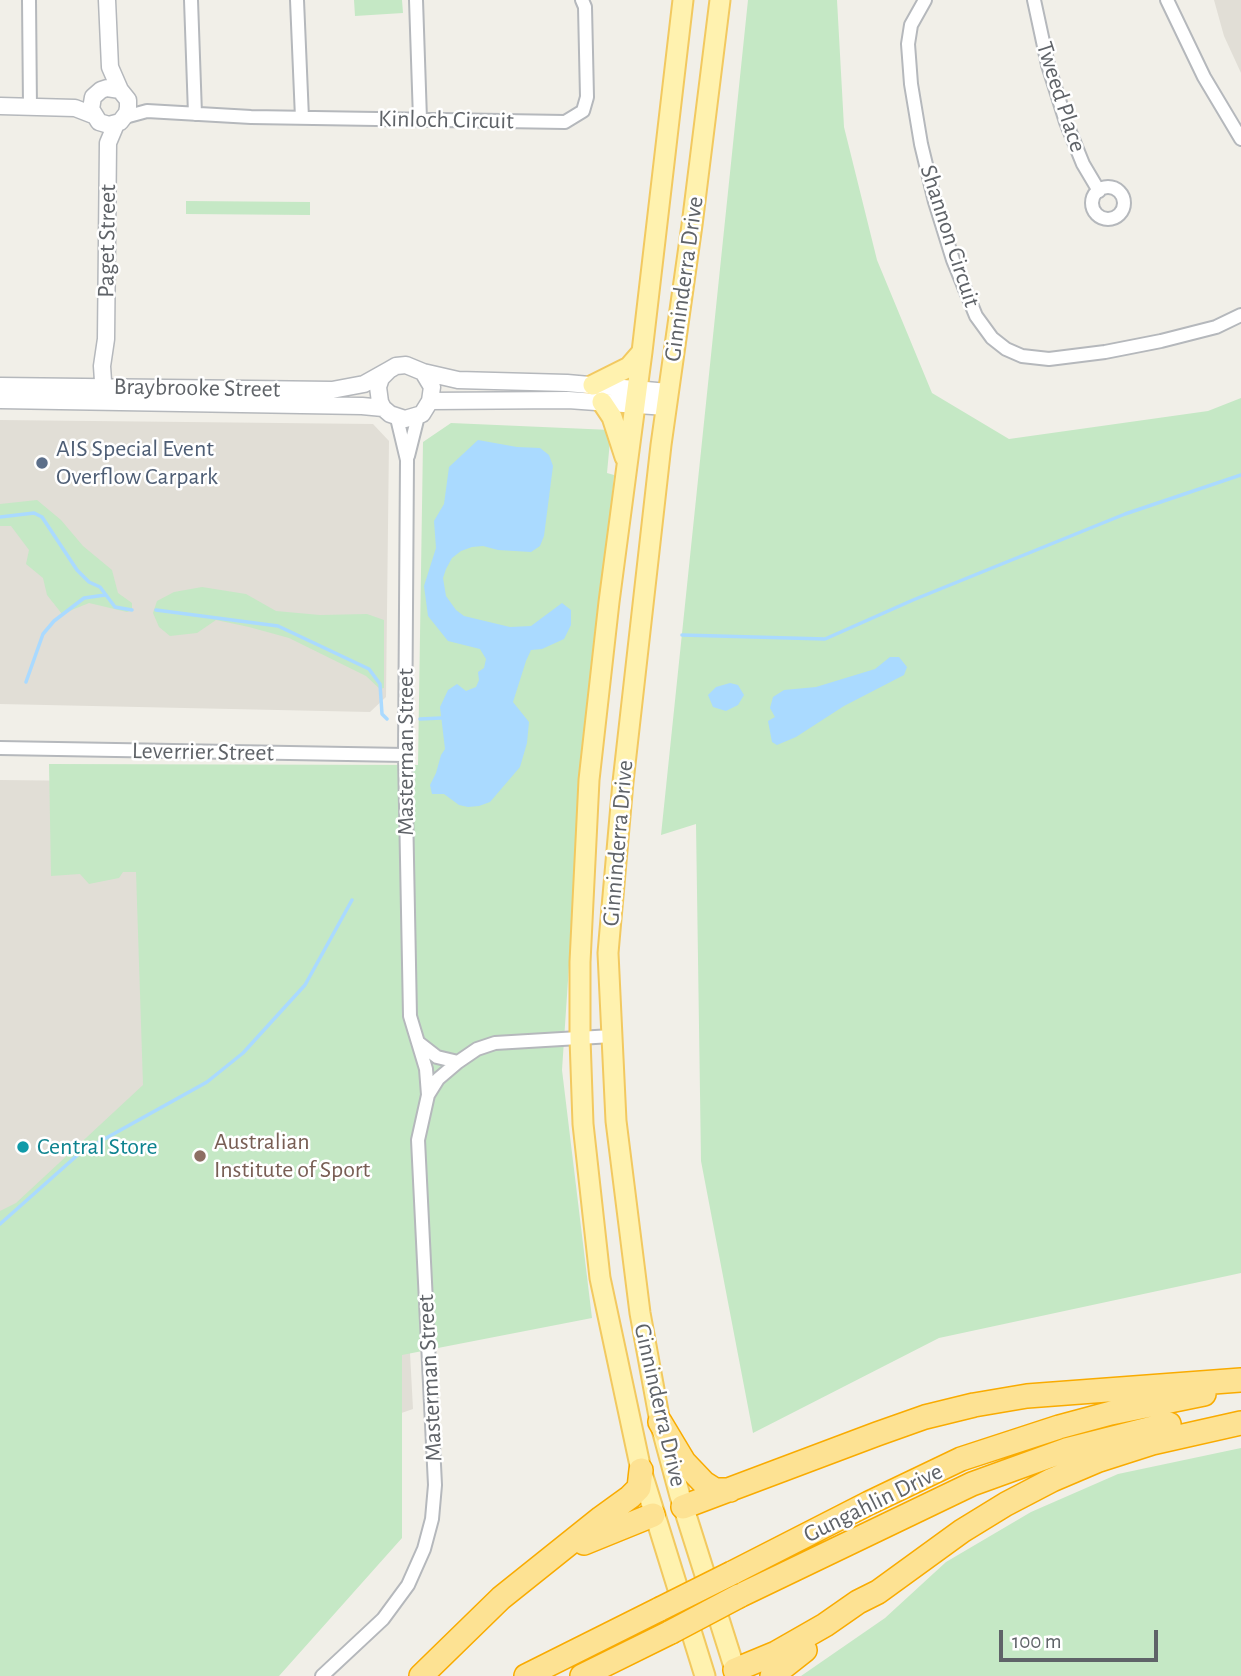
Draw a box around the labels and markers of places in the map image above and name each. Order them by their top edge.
place label: AIS Special Event Overflow Carpark [56,435,218,491]
marker: AIS Special Event Overflow Carpark [34,455,50,471]
place label: Australian Institute of Sport [214,1128,370,1184]
place label: Central Store [37,1133,158,1161]
marker: Central Store [15,1139,31,1155]
marker: Australian Institute of Sport [192,1148,208,1164]

